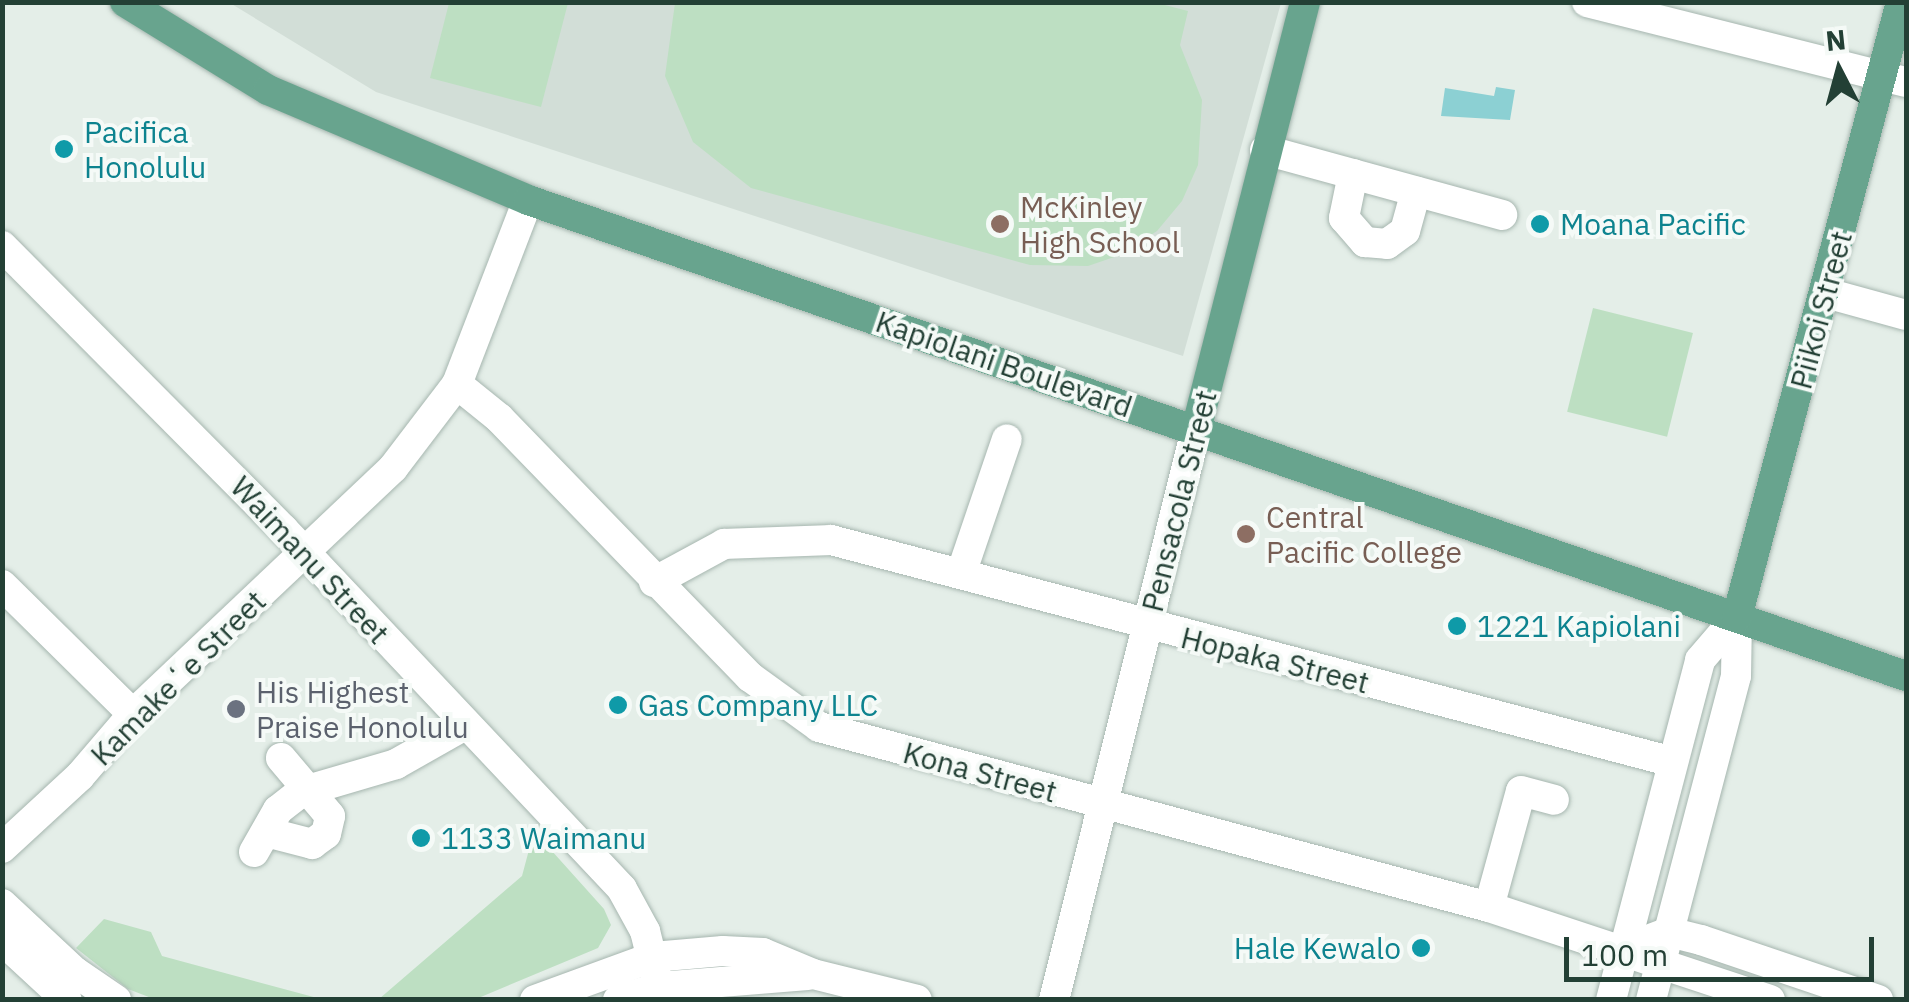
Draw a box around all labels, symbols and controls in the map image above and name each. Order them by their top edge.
north arrow [1789,20,1889,120]
text: N [1824,20,1848,59]
place label: Pacifica Honolulu [84,114,206,184]
marker: Pacifica Honolulu [53,138,75,160]
place label: McKinley High School [1020,189,1180,260]
place label: Moana Pacific [1560,206,1746,242]
marker: McKinley High School [989,213,1011,235]
marker: Moana Pacific [1529,213,1551,235]
street label: Piikoi Street [1783,227,1859,393]
street label: Kapiolani Boulevard [871,303,1137,425]
street label: Pensacola Street [1134,387,1224,615]
street label: Waimanu Street [223,469,397,651]
place label: Central Pacific College [1266,499,1462,570]
marker: Central Pacific College [1235,523,1257,545]
street label: Kamakeʻe Street [83,583,273,773]
place label: 1221 Kapiolani [1477,608,1681,644]
marker: 1221 Kapiolani [1446,615,1468,637]
street label: Hopaka Street [1177,619,1373,701]
place label: His Highest Praise Honolulu [256,674,469,744]
place label: Gas Company LLC [638,687,878,723]
marker: Gas Company LLC [607,694,629,716]
marker: His Highest Praise Honolulu [225,698,247,720]
street label: Kona Street [899,734,1061,810]
place label: 1133 Waimanu [441,820,646,856]
marker: 1133 Waimanu [410,827,432,849]
scale bar [1569,917,1879,979]
place label: Hale Kewalo [1234,930,1401,966]
text: 100 m [1581,935,1668,974]
marker: Hale Kewalo [1410,937,1432,959]

